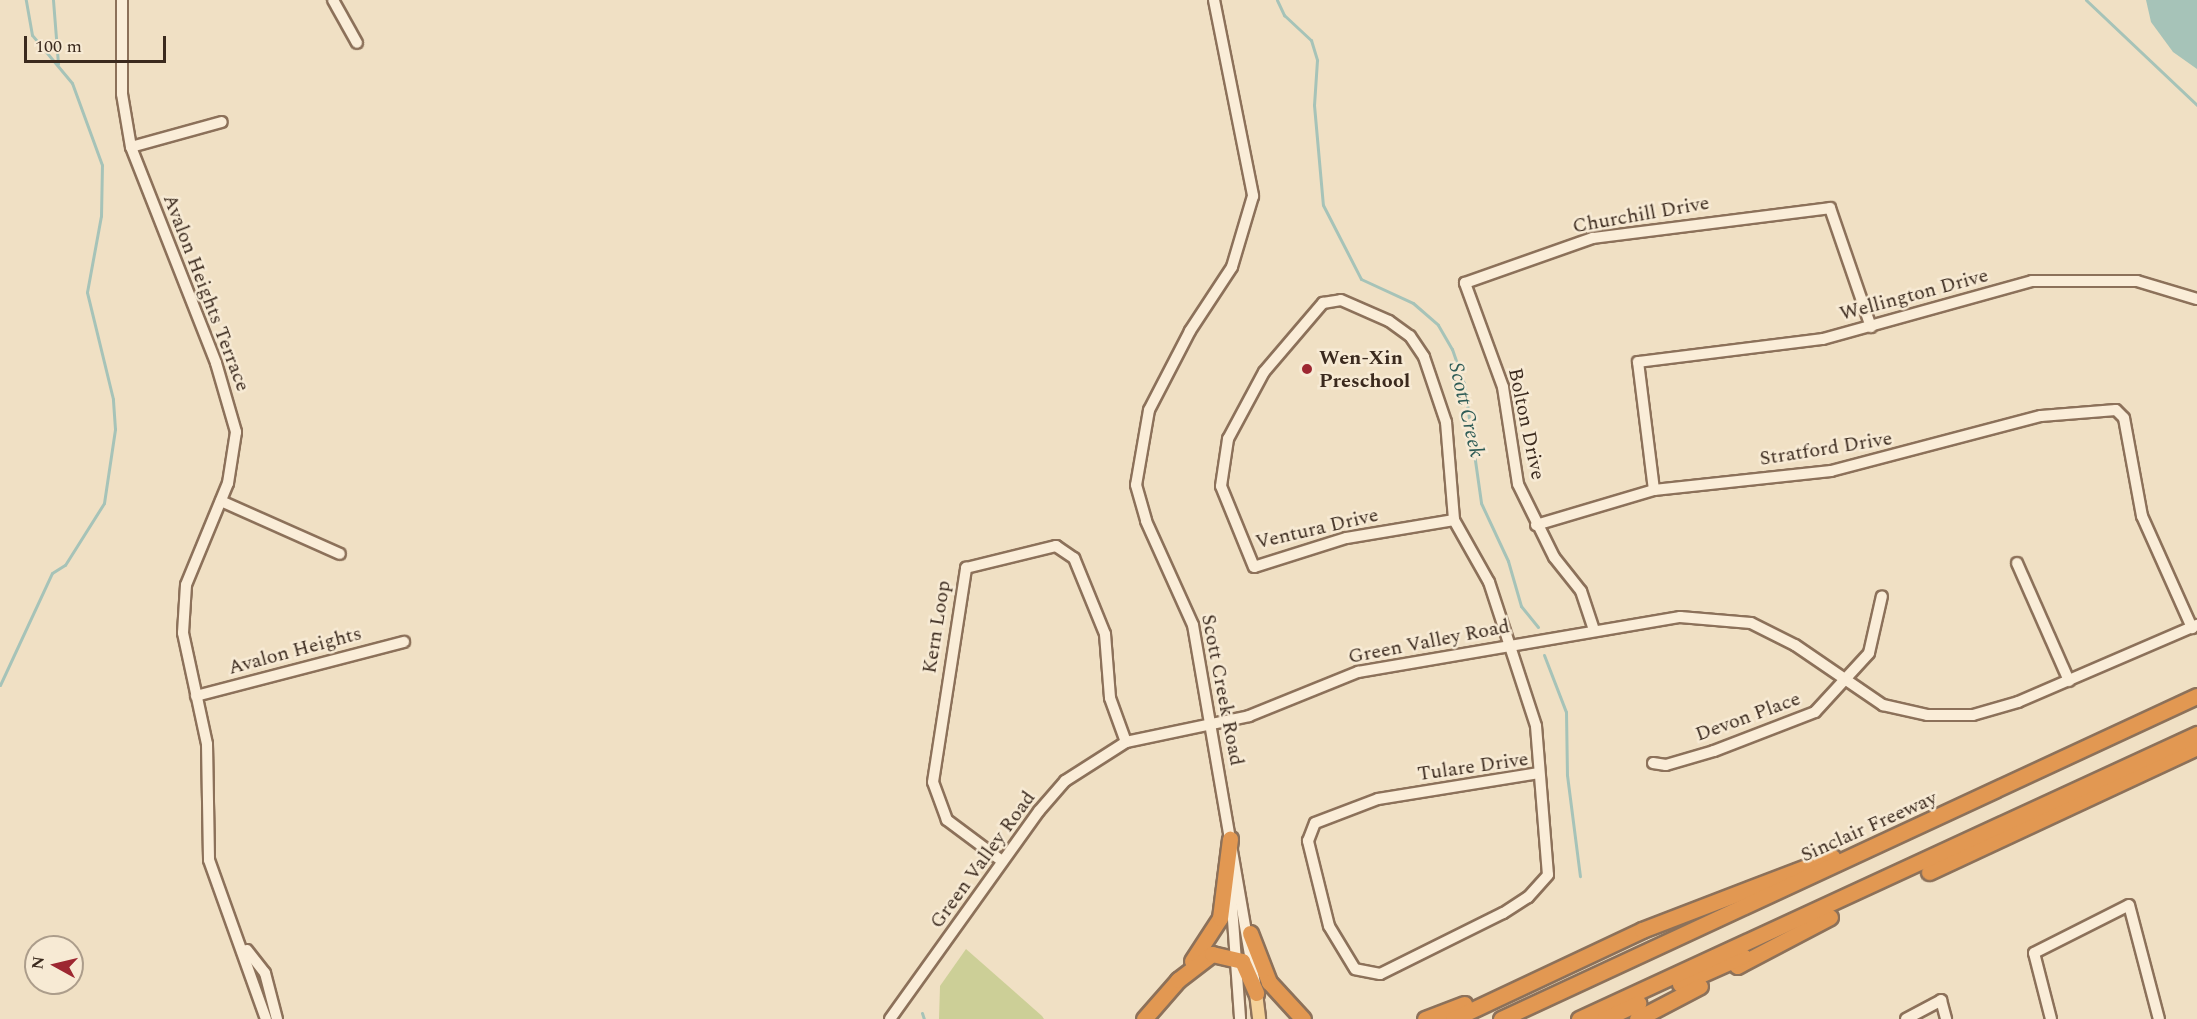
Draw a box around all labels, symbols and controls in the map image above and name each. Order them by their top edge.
scale bar [27,24,170,62]
text: 100 m [35,33,82,60]
street label: Avalon Heights Terrace [157,191,255,395]
street label: Churchill Drive [1571,191,1711,239]
street label: Wellington Drive [1837,264,1991,326]
place label: Wen-Xin Preschool [1319,346,1410,393]
water label: Scott Creek [1443,360,1489,460]
marker: Wen-Xin Preschool [1300,362,1314,376]
street label: Bolton Drive [1502,366,1550,482]
street label: Stratford Drive [1758,427,1894,471]
street label: Ventura Drive [1253,503,1381,555]
street label: Kern Loop [918,579,956,675]
street label: Scott Creek Road [1196,612,1248,768]
street label: Green Valley Road [1346,615,1512,669]
street label: Avalon Heights [226,622,364,680]
street label: Devon Place [1692,687,1804,747]
street label: Tulare Drive [1416,747,1530,787]
street label: Sinclair Freeway [1797,786,1941,868]
street label: Green Valley Road [925,787,1041,933]
north arrow [24,935,84,995]
text: N [25,955,51,971]

